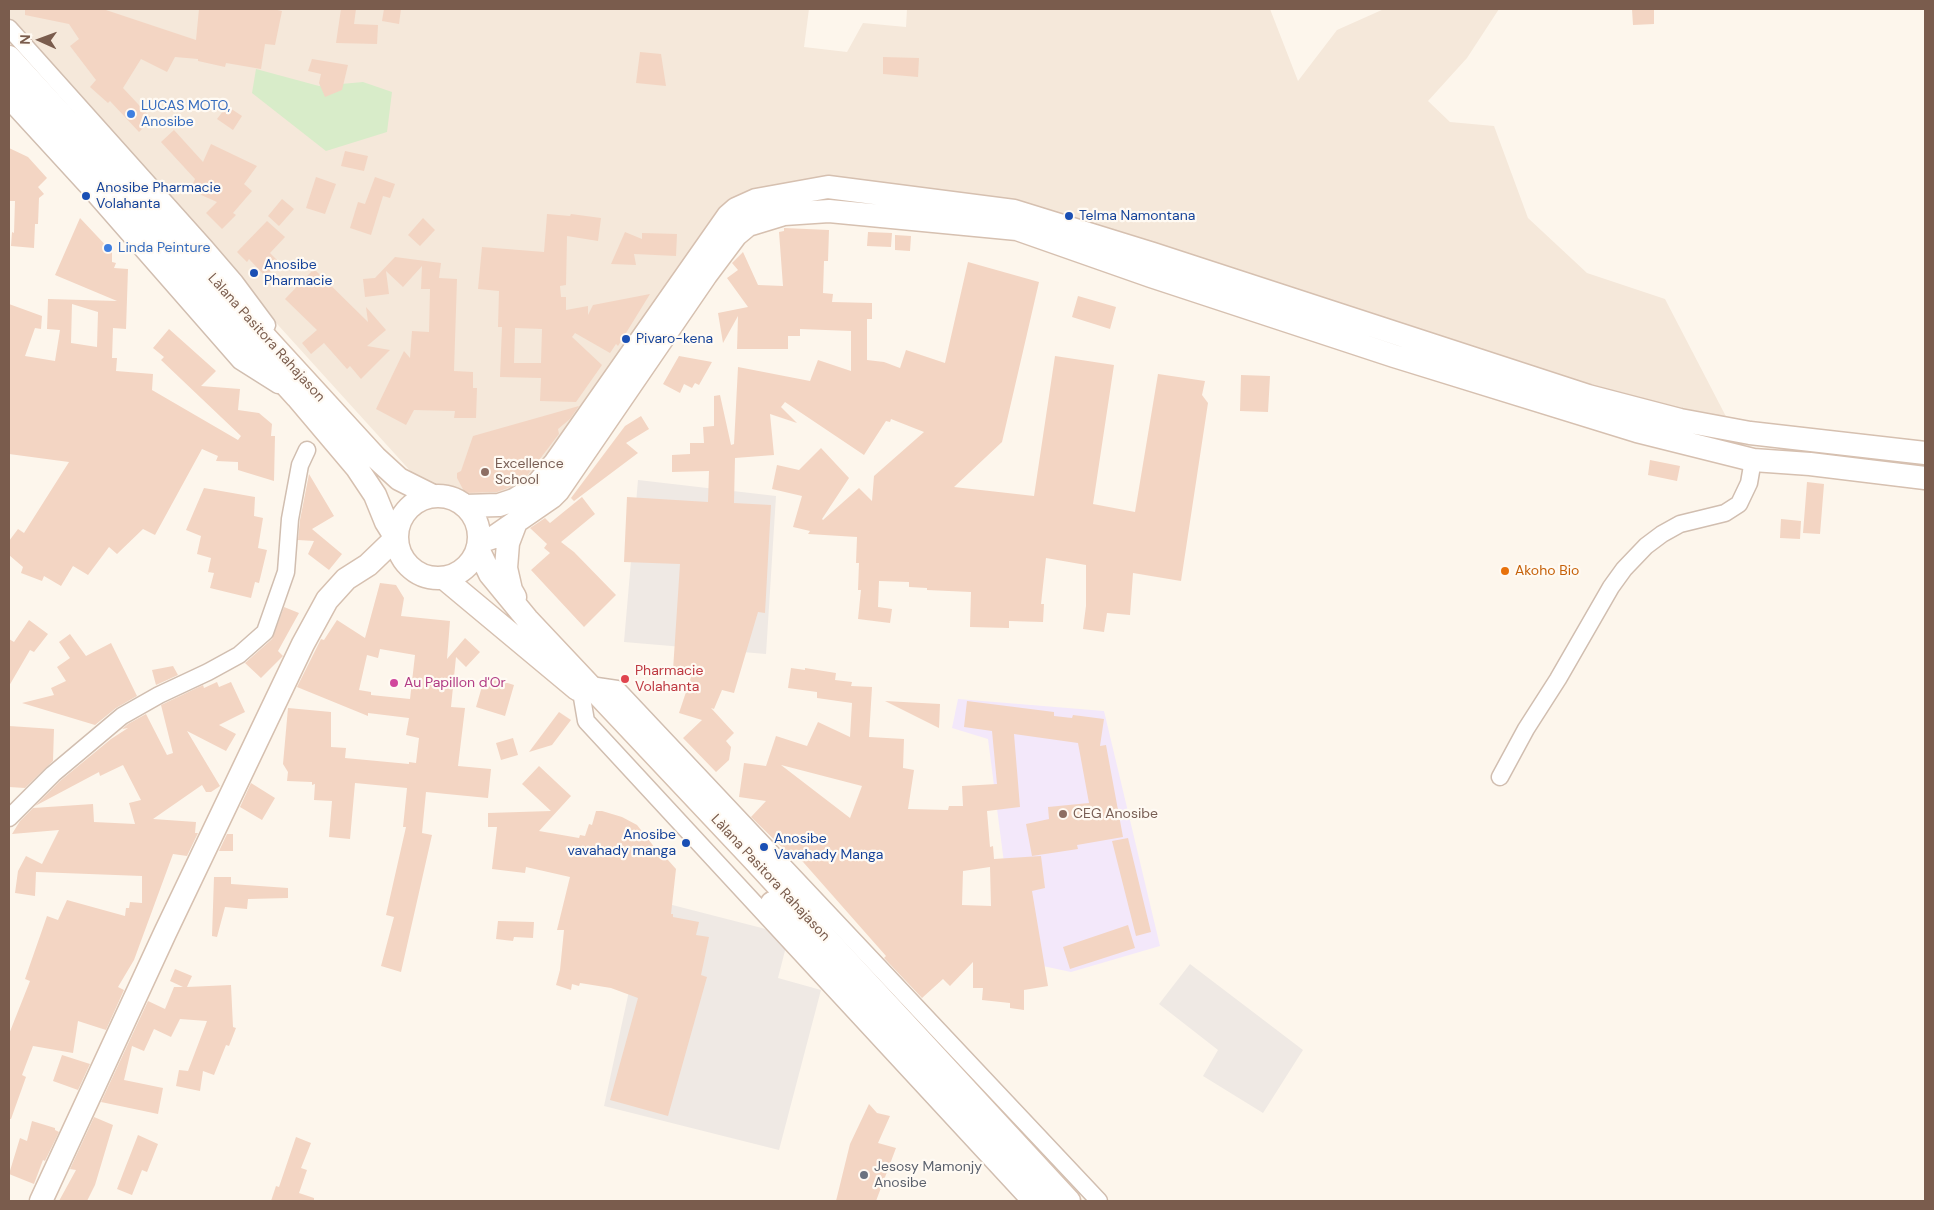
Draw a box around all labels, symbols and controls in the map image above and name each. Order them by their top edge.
north arrow [15,15,65,65]
text: N [16,34,34,45]
place label: LUCAS MOTO, Anosibe [141,98,230,130]
marker: LUCAS MOTO, Anosibe [125,108,137,120]
place label: Anosibe Pharmacie Volahanta [96,180,221,212]
marker: Anosibe Pharmacie Volahanta [80,190,92,202]
place label: Telma Namontana [1079,208,1195,224]
marker: Telma Namontana [1063,210,1075,222]
place label: Linda Peinture [118,240,210,256]
marker: Linda Peinture [102,242,114,254]
place label: Anosibe Pharmacie [264,257,332,290]
marker: Anosibe Pharmacie [248,267,260,279]
street label: Làlana Pasitora Rahajason [204,270,328,406]
place label: Pivaro-kena [636,331,713,347]
marker: Pivaro-kena [620,333,632,345]
place label: Excellence School [495,456,564,488]
marker: Excellence School [479,466,491,478]
place label: Akoho Bio [1515,563,1579,579]
marker: Akoho Bio [1499,565,1511,577]
place label: Pharmacie Volahanta [635,663,703,696]
marker: Pharmacie Volahanta [619,673,631,685]
place label: Au Papillon d'Or [404,675,506,691]
marker: Au Papillon d'Or [388,677,400,689]
place label: CEG Anosibe [1073,806,1158,822]
marker: CEG Anosibe [1057,808,1069,820]
street label: Làlana Pasitora Rahajason [707,811,833,945]
place label: Anosibe vavahady manga [567,827,676,860]
place label: Anosibe Vavahady Manga [774,831,883,864]
marker: Anosibe vavahady manga [680,837,692,849]
marker: Anosibe Vavahady Manga [758,841,770,853]
place label: Jesosy Mamonjy Anosibe [874,1159,982,1192]
marker: Jesosy Mamonjy Anosibe [858,1169,870,1181]

